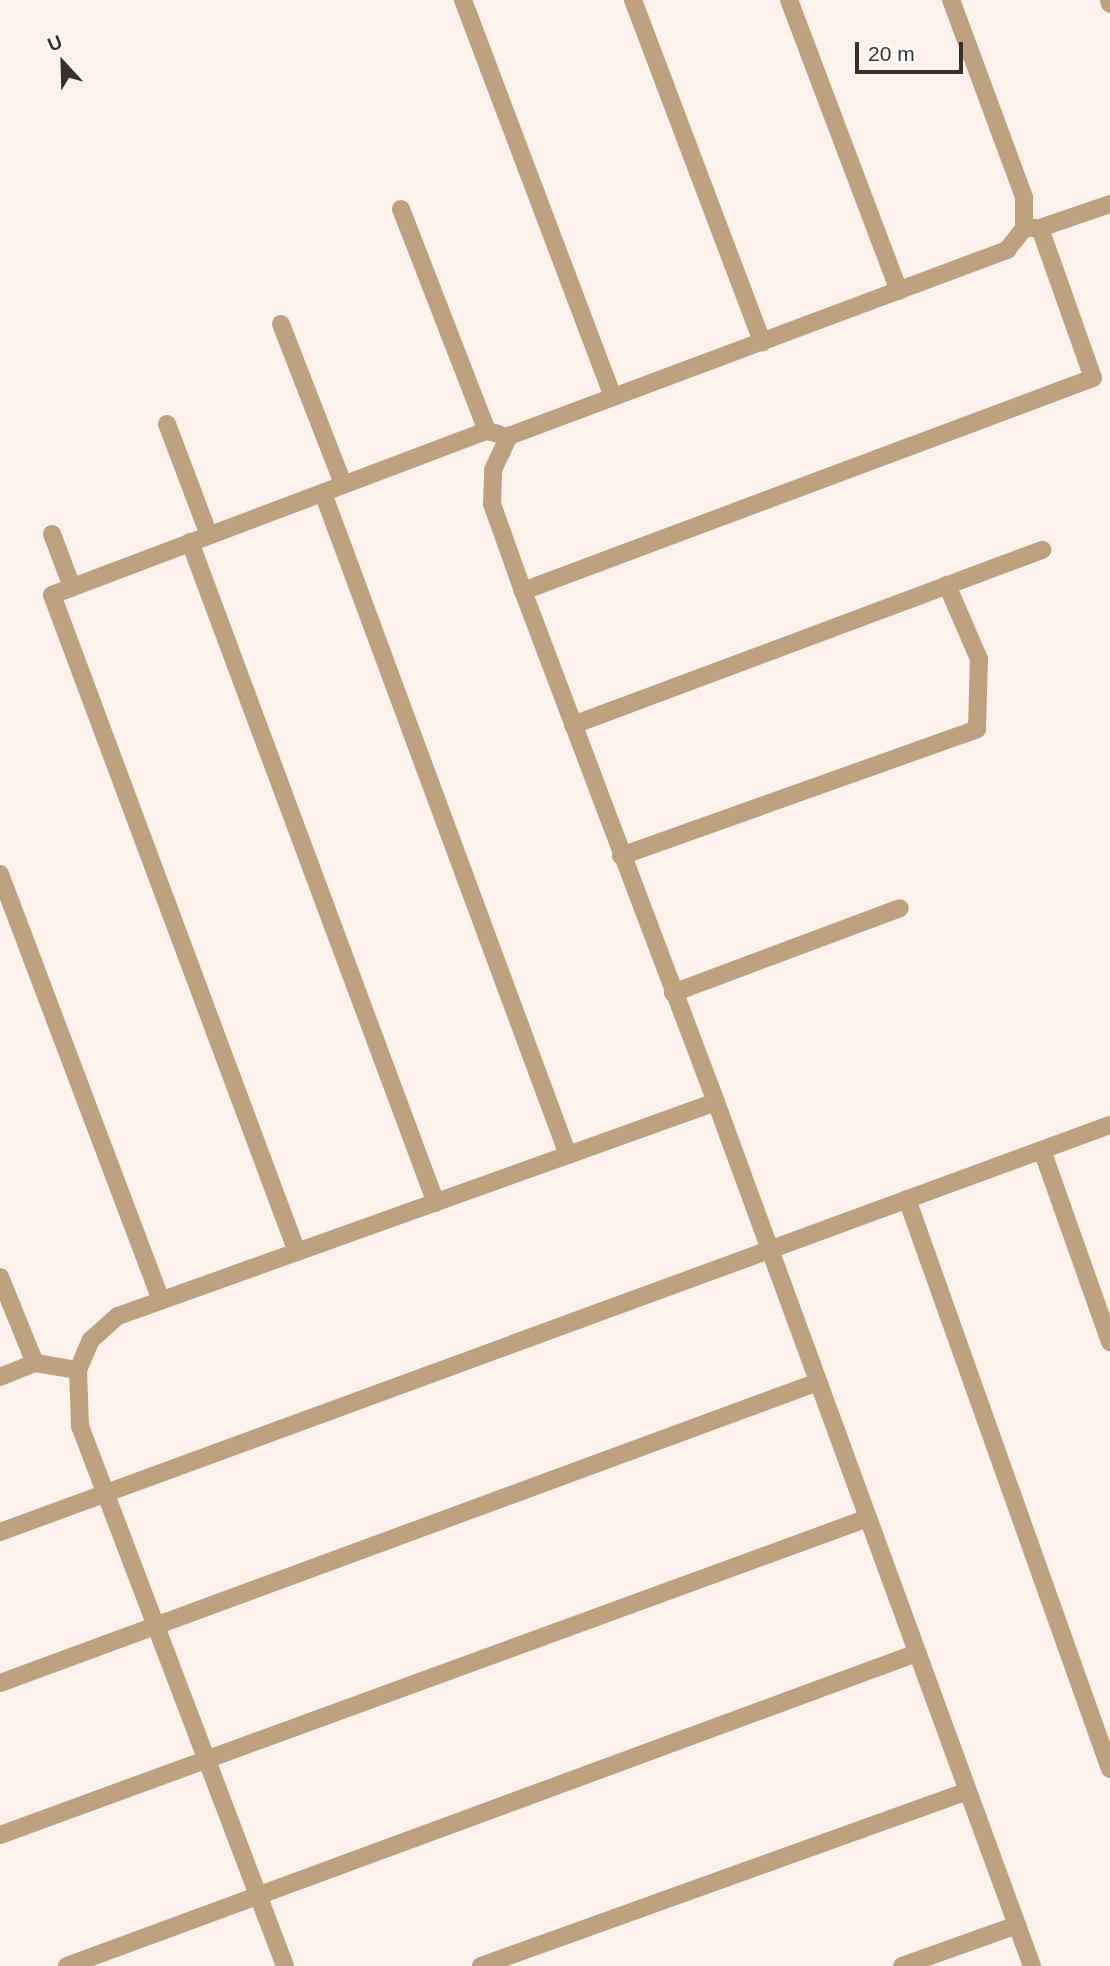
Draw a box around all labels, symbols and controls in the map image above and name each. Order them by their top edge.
north arrow [28,28,98,98]
scale bar [858,28,967,72]
text: U [45,31,65,55]
text: 20 m [868,42,915,65]

